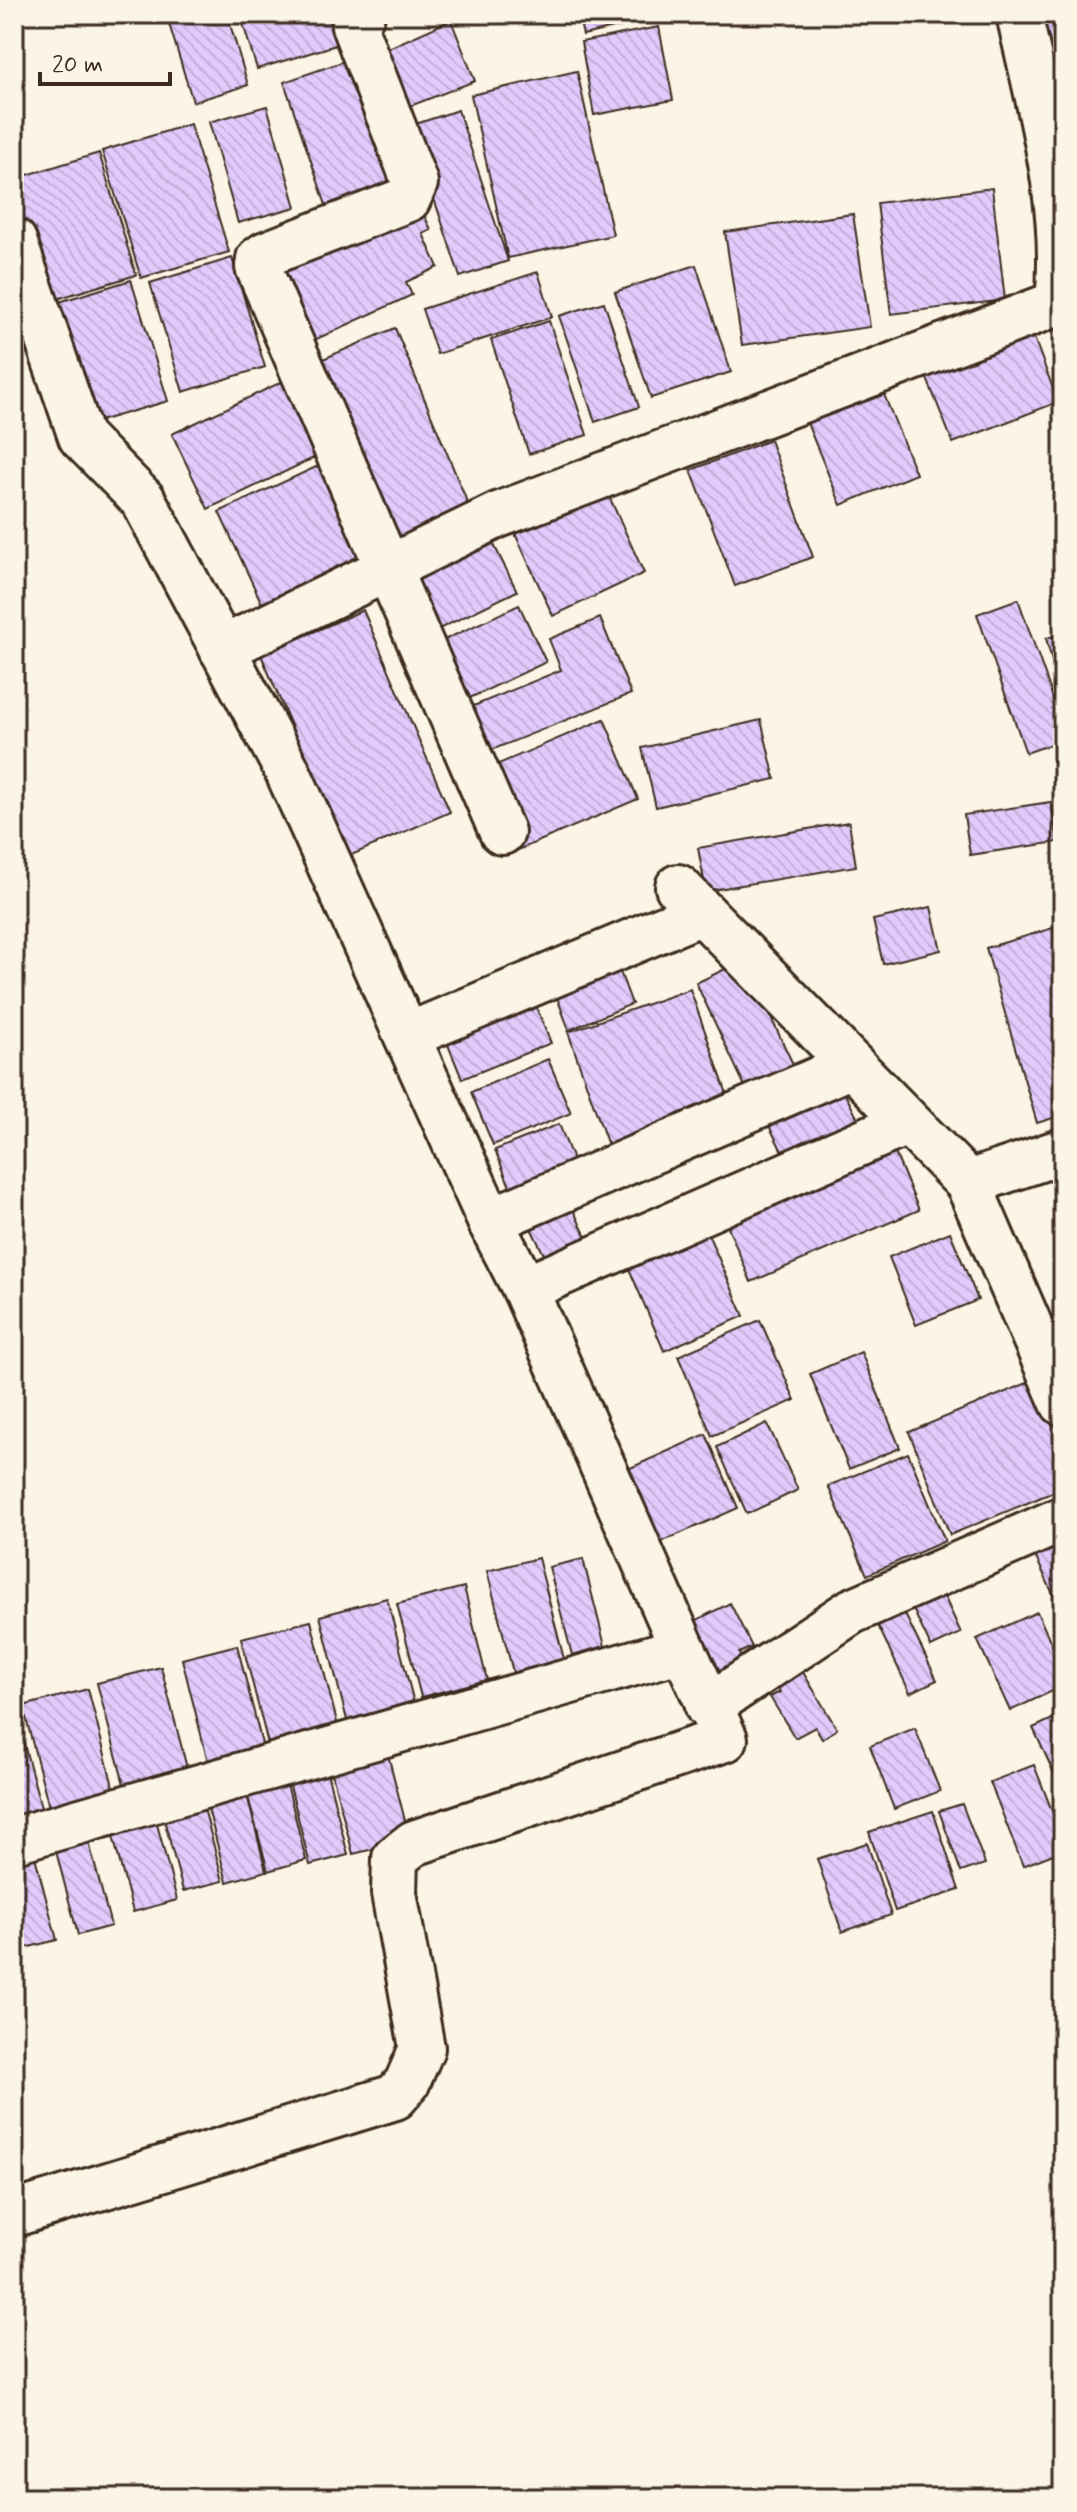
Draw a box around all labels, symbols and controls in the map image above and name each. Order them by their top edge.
scale bar [40,36,170,86]
text: 20 m [52,50,103,81]

